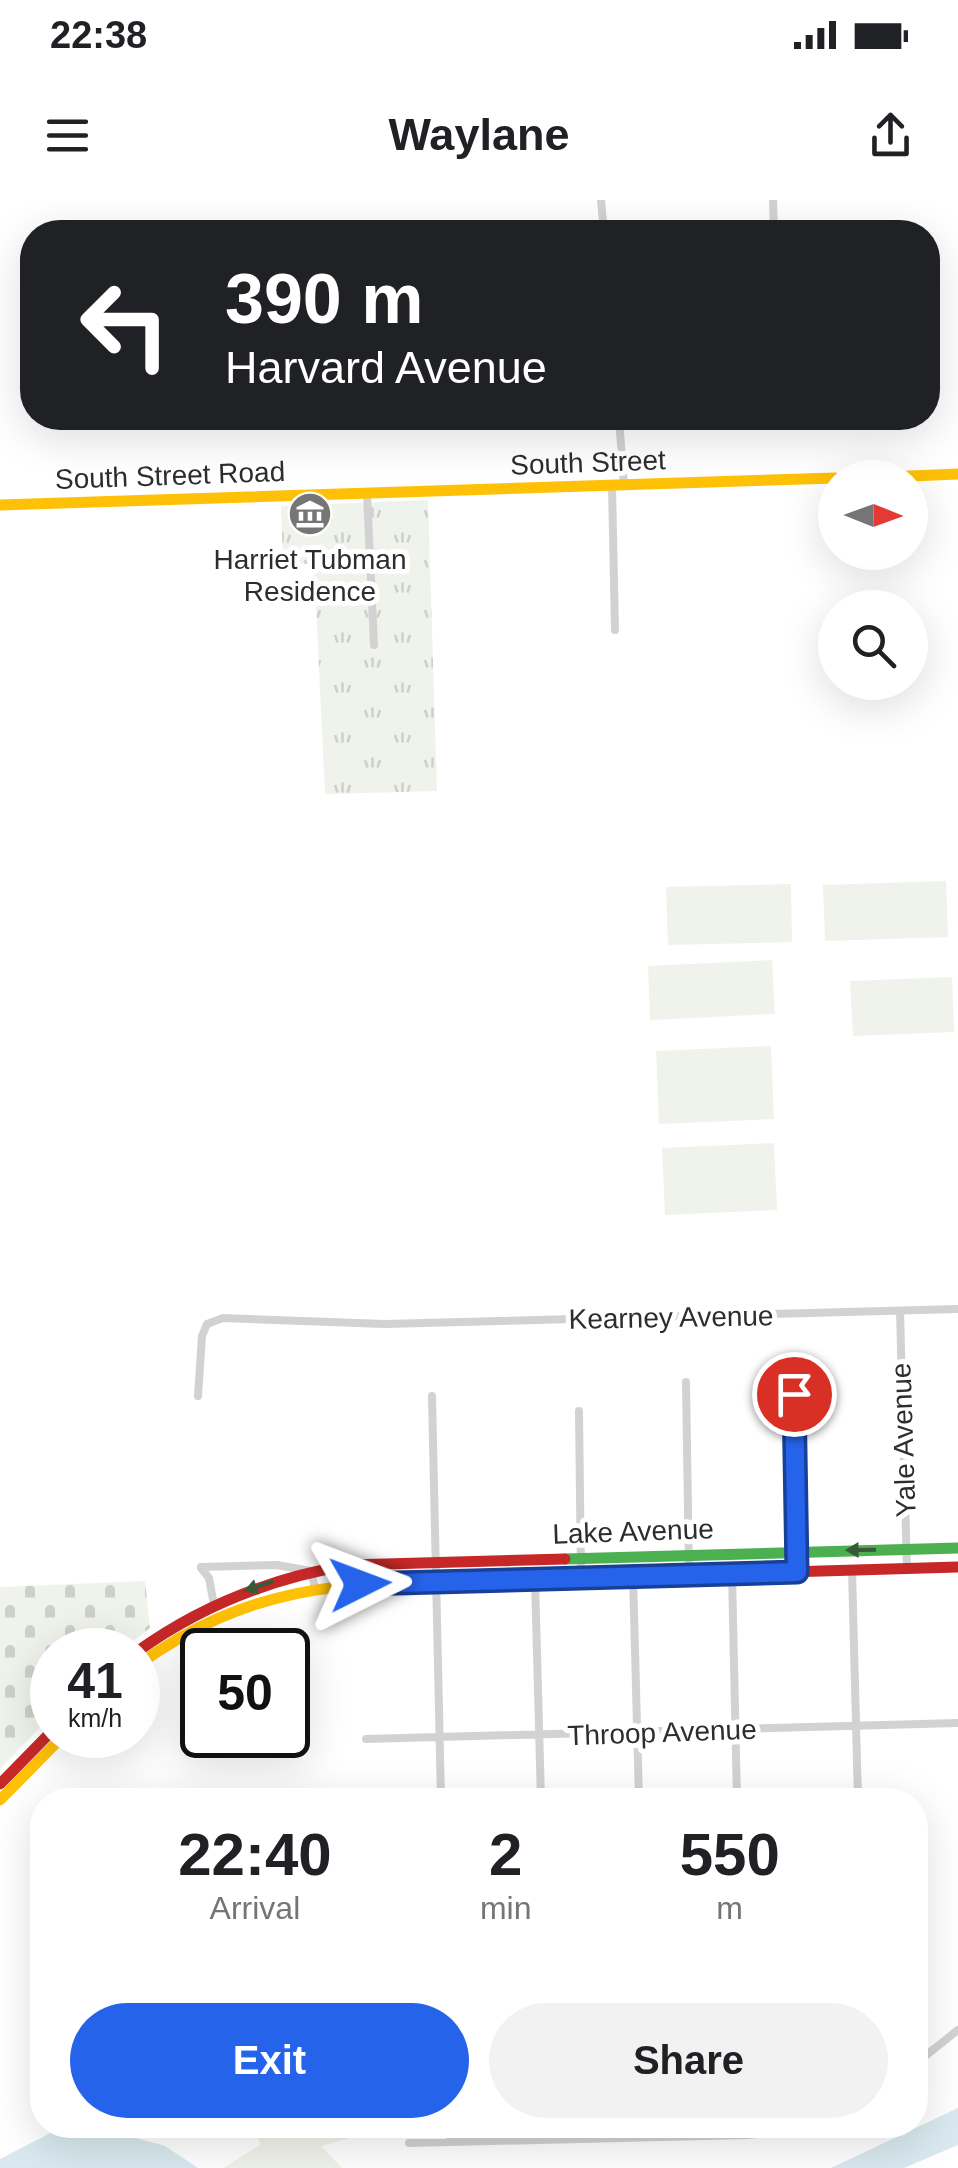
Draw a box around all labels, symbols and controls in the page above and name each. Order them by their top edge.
text: 22:38 [50,14,147,56]
icon: menu [40,108,95,163]
icon: share [863,108,918,163]
text: Waylane [389,109,569,160]
icon: left [60,260,190,390]
text: 390 m [225,260,423,338]
text: Harvard Avenue [225,342,547,393]
street label: South Street [510,444,667,481]
street label: South Street Road [54,456,286,495]
north arrow [818,460,928,570]
map controls [818,460,928,700]
museum icon: Harriet Tubman Residence [287,491,333,537]
place label: Harriet Tubman Residence [214,544,406,607]
button: search [818,590,928,700]
street label: Kearney Avenue [568,1300,774,1335]
pin [752,1352,837,1437]
street label: Yale Avenue [885,1362,922,1518]
icon: arrive [767,1367,822,1422]
street label: Lake Avenue [552,1513,714,1550]
position arrow [308,1532,412,1636]
one-way arrow [844,1542,876,1558]
one-way arrow [243,1580,273,1595]
speed limit sign: 50 [180,1628,310,1758]
text: 41 [67,1653,123,1709]
text: km/h [68,1704,122,1732]
street label: Throop Avenue [567,1714,757,1751]
text: 22:40 [178,1821,332,1888]
text: 2 [489,1821,522,1888]
text: 550 [680,1821,780,1888]
text: Arrival [210,1890,300,1926]
text: min [480,1890,531,1926]
text: m [716,1890,743,1926]
button: Exit [70,2003,469,2118]
button: Share [489,2003,888,2118]

